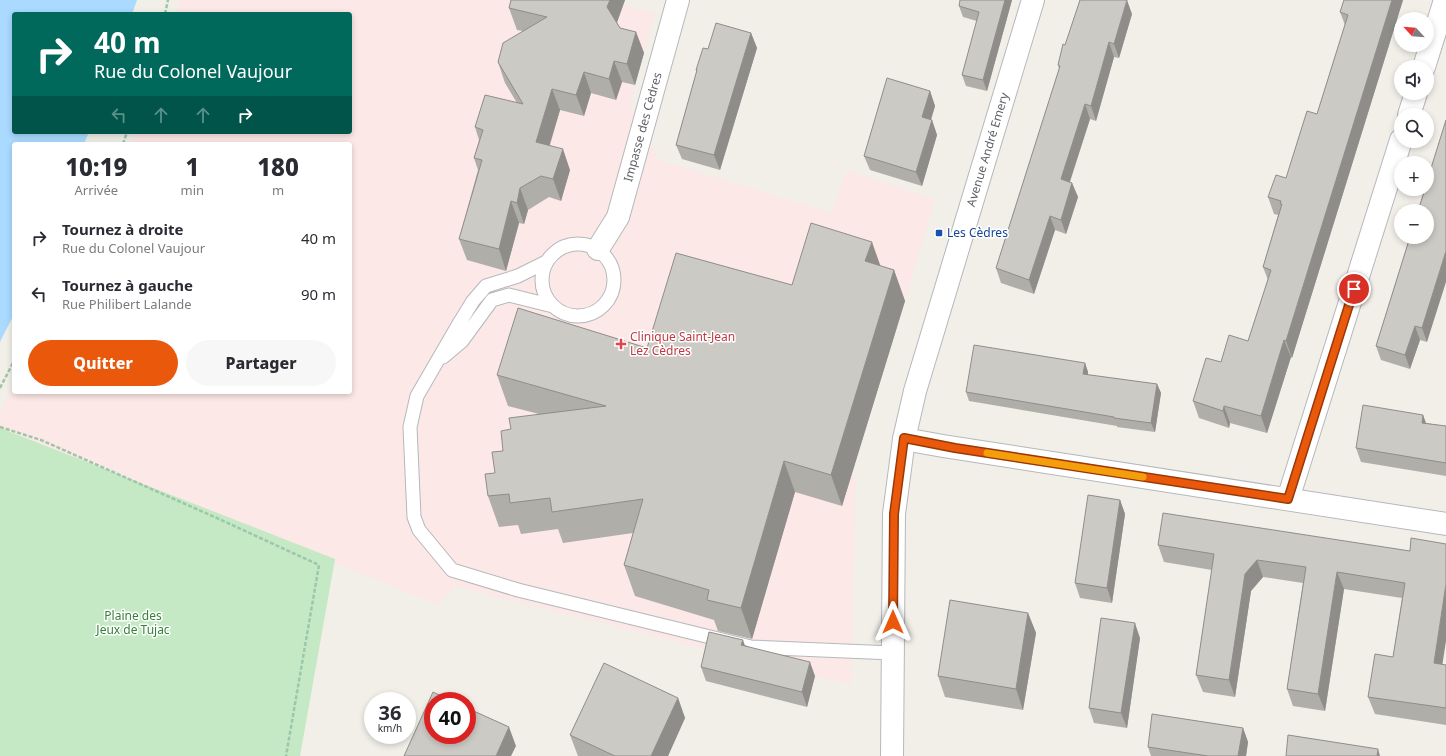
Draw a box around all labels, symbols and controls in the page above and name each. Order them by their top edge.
north arrow [1394,12,1434,52]
map controls [1394,12,1434,244]
text: 40 m [94,23,161,61]
icon: right [28,28,80,80]
text: Rue du Colonel Vaujour [94,59,292,83]
button: sound [1394,60,1434,100]
street label: Impasse des Cèdres [619,70,666,184]
street label: Avenue André Emery [962,90,1013,209]
icon: left [108,104,130,126]
icon: ahead [150,104,172,126]
icon: ahead [192,104,214,126]
icon: right [234,104,256,126]
button: search [1394,108,1434,148]
text: 10:19 [65,150,127,183]
text: 1 [185,150,199,183]
text: 180 [257,150,299,183]
button: + [1394,156,1434,196]
text: Arrivée [74,181,118,199]
text: min [181,181,204,199]
text: m [272,181,284,199]
button: − [1394,204,1434,244]
text: Tournez à droite [62,219,183,239]
place label: Les Cèdres [947,224,1008,241]
icon: right [28,227,50,249]
text: 40 m [301,228,336,248]
marker: Les Cèdres [934,228,944,238]
text: Rue du Colonel Vaujour [62,239,205,257]
pin [1337,272,1371,306]
text: Tournez à gauche [62,275,193,295]
icon: arrive [1343,278,1365,300]
icon: left [28,283,50,305]
text: 90 m [301,284,336,304]
text: Rue Philibert Lalande [62,295,192,313]
place label: Clinique Saint-Jean Lez Cèdres [630,328,735,359]
marker: Clinique Saint-Jean Lez Cèdres [615,338,627,350]
button: Quitter [28,340,178,386]
button: Partager [186,340,336,386]
position arrow [872,601,914,643]
park label: Plaine des Jeux de Tujac [95,607,170,638]
speed limit sign: 40 [424,692,476,744]
text: 36 [379,699,401,726]
text: km/h [378,721,402,735]

